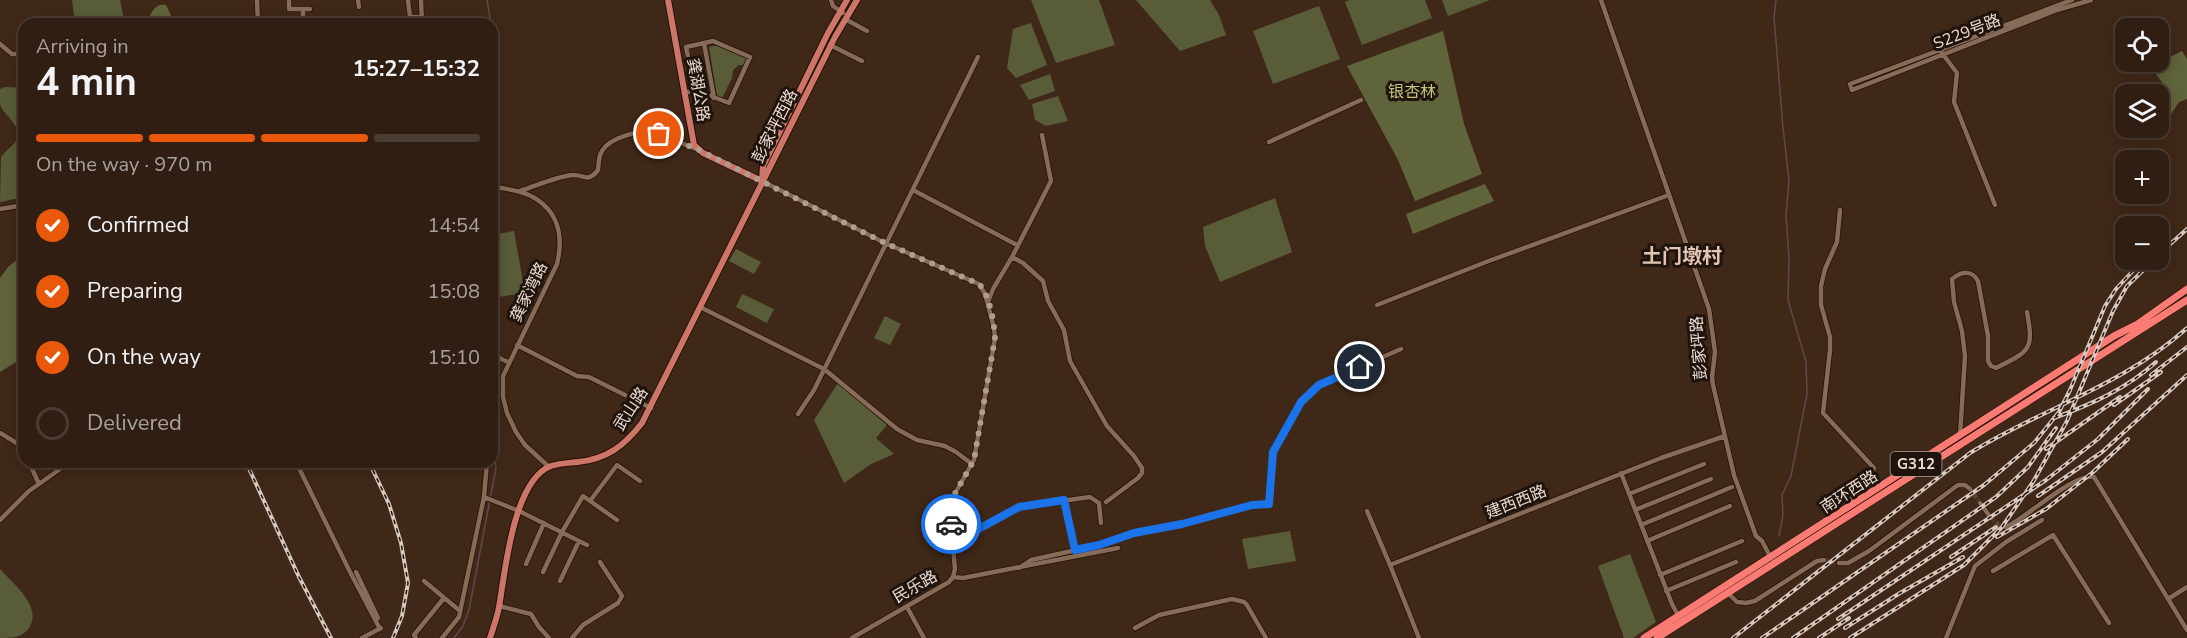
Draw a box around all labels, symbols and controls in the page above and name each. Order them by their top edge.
street label: S229号路 [1930,9,2004,55]
map controls [2115,18,2169,270]
button: locate [2115,18,2169,72]
text: Arriving in [36,33,129,60]
text: 15:27–15:32 [352,54,480,84]
text: 4 min [36,56,137,109]
street label: 龚湖公路 [682,57,714,123]
park label: 银杏林 [1388,81,1436,103]
button: layers [2115,84,2169,138]
street label: 彭家坪西路 [747,85,803,167]
pin [633,108,684,159]
icon: bag [642,117,675,150]
button: + [2115,150,2169,204]
text: On the way · 970 m [36,151,212,178]
icon: check [36,209,69,242]
text: Confirmed [87,210,189,240]
text: 14:54 [427,212,480,239]
button: − [2115,216,2169,270]
district label: 土门墩村 [1642,243,1722,270]
street label: 龚家湾路 [505,258,553,326]
icon: check [36,275,69,308]
text: Preparing [87,276,183,306]
text: 15:08 [427,278,480,305]
street label: 彭家坪路 [1686,315,1712,381]
icon: check [36,341,69,374]
pin [1334,341,1385,392]
text: On the way [87,342,201,372]
text: 15:10 [427,344,480,371]
icon: home [1343,350,1376,383]
street label: 武山路 [609,383,653,435]
text: Delivered [87,408,182,438]
road number: G312 [1890,452,1942,476]
street label: 南环西路 [1816,465,1882,519]
street label: 建西西路 [1482,480,1550,524]
courier [921,494,981,554]
icon: car [935,508,968,541]
street label: 民乐路 [889,565,941,609]

